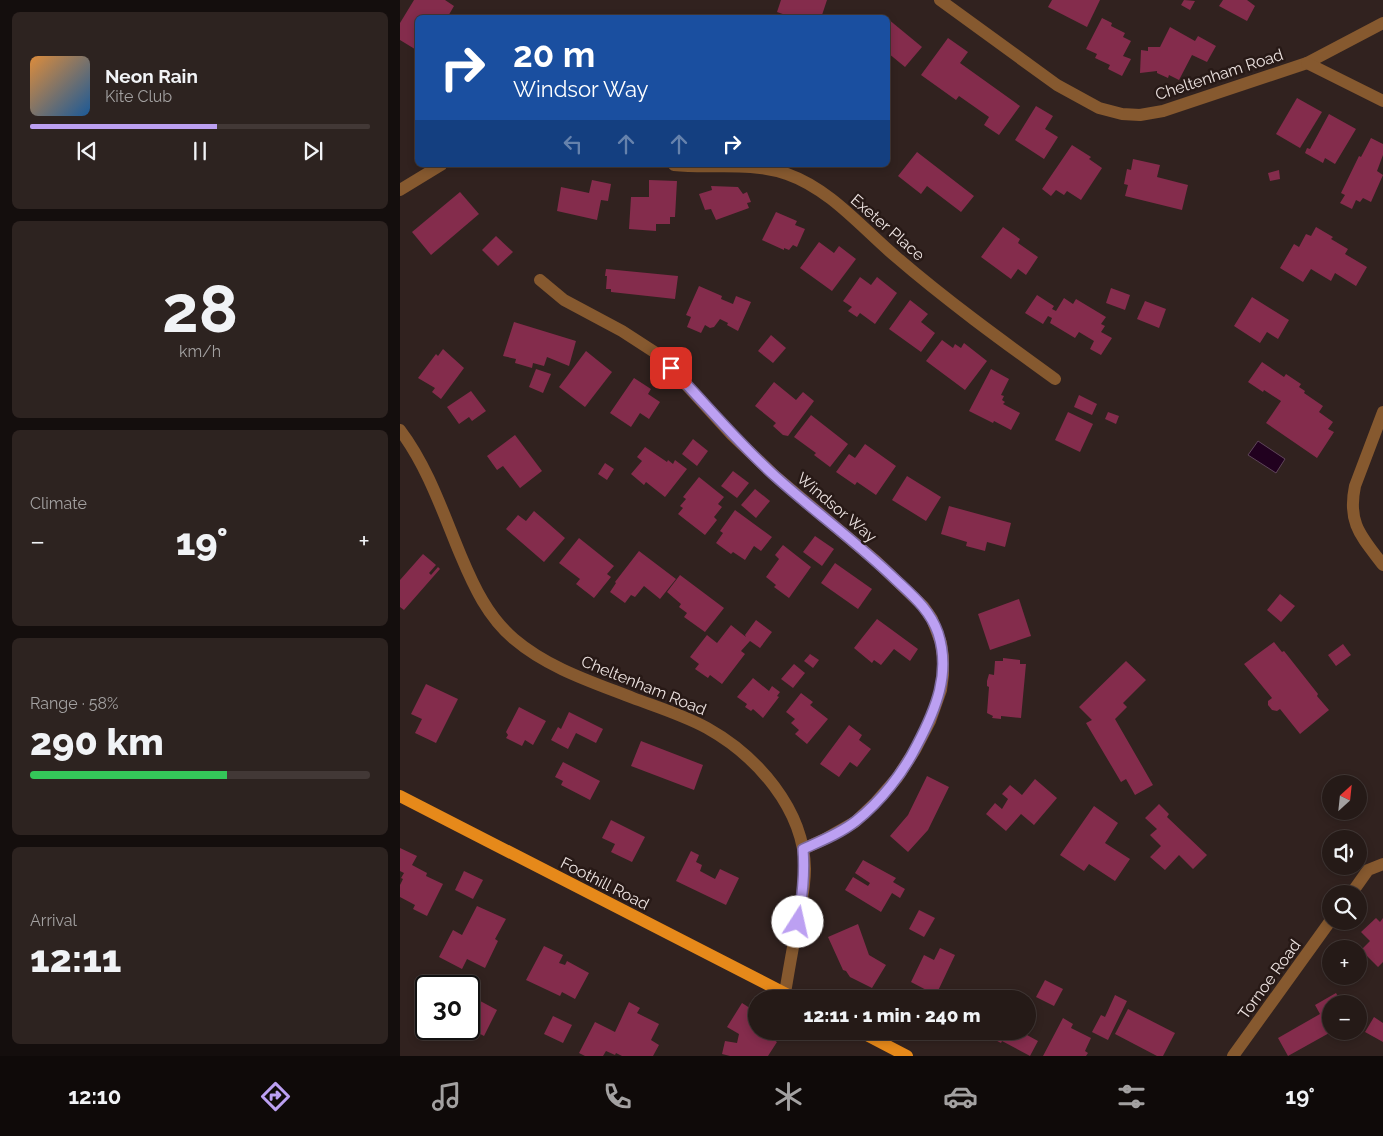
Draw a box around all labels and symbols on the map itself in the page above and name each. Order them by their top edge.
street label: Cheltenham Road [1153,45,1285,104]
street label: Exeter Place [847,190,929,265]
pin [650,347,692,389]
street label: Windsor Way [793,468,881,547]
street label: Cheltenham Road [579,652,709,719]
north arrow [1322,775,1368,820]
street label: Foothill Road [557,853,652,914]
position arrow [771,895,823,947]
street label: Tornoe Road [1234,936,1305,1023]
speed limit sign: 30 [415,975,480,1040]

